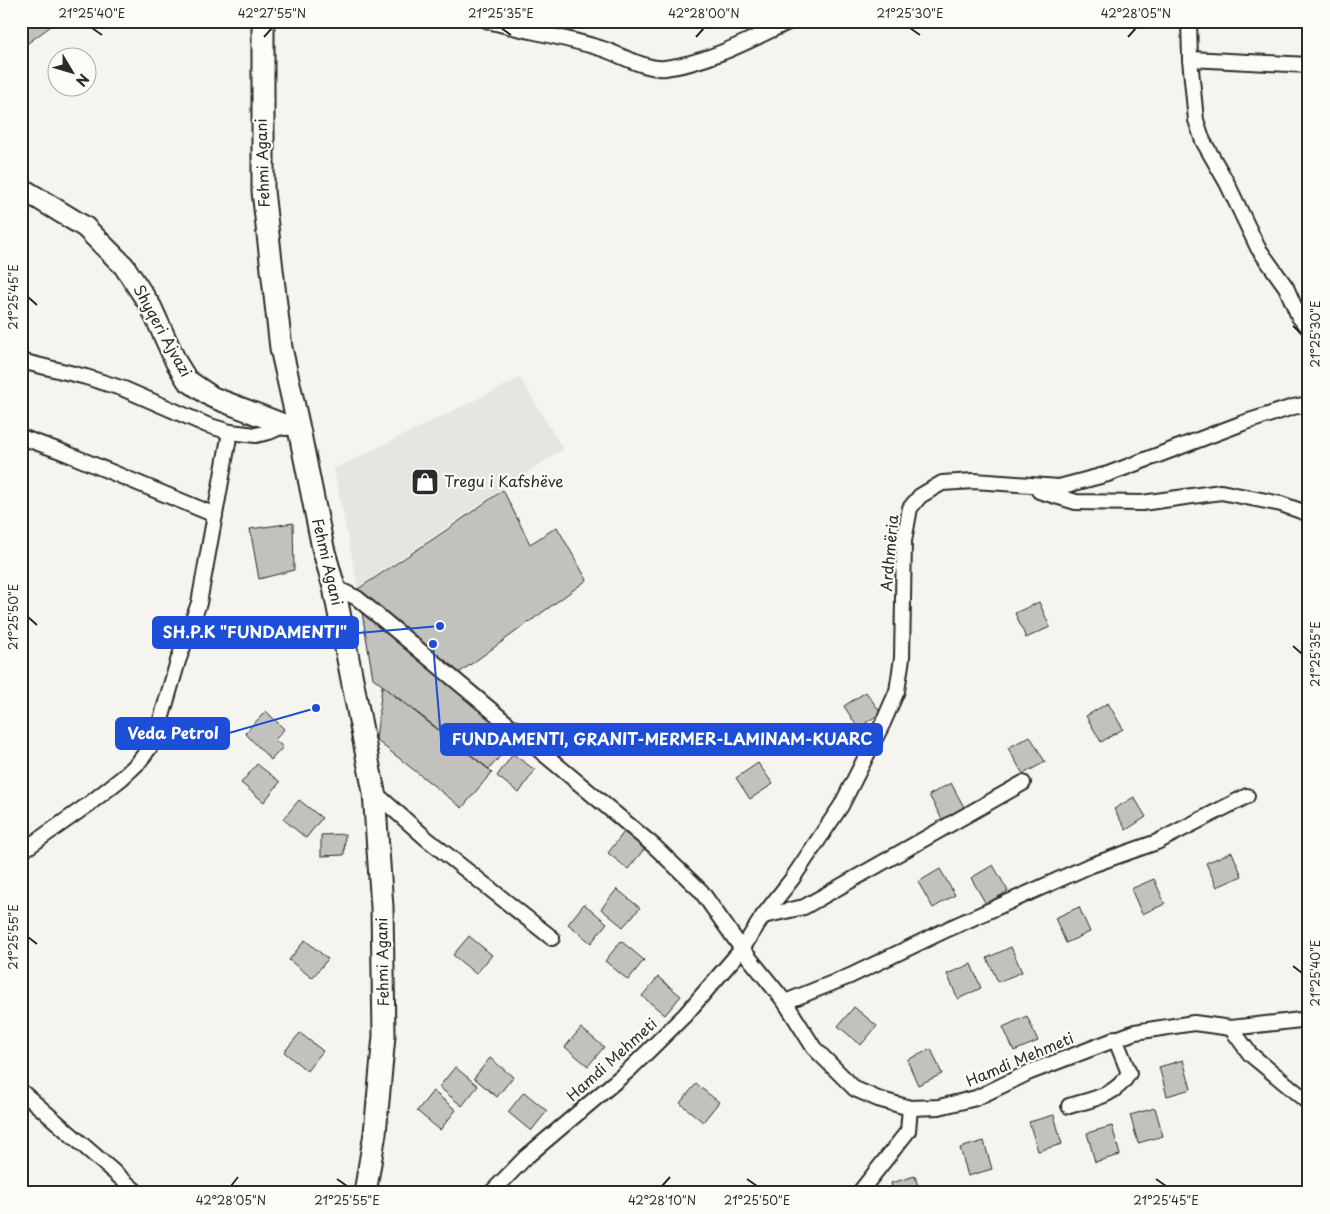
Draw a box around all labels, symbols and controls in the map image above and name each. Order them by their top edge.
text: 21°25'40"E [59,4,125,22]
text: 42°27'55"N [238,4,306,22]
text: 21°25'35"E [468,4,534,22]
text: 42°28'00"N [668,4,740,22]
text: 21°25'30"E [876,4,944,22]
text: 42°28'05"N [1101,4,1171,22]
north arrow [48,48,98,98]
text: N [71,69,94,91]
street label: Fehmi Agani [248,118,275,208]
text: 21°25'45"E [4,264,22,330]
street label: Shyqeri Ajvazi [128,280,198,381]
text: 21°25'30"E [1306,300,1324,368]
shop icon: Tregu i Kafshëve [410,467,440,497]
place label: Tregu i Kafshëve [444,469,563,492]
street label: Ardhmëria [874,513,903,592]
street label: Fehmi Agani [307,516,350,608]
text: 21°25'50"E [4,584,22,650]
callout: SH.P.K "FUNDAMENTI" [153,617,358,648]
text: SH.P.K "FUNDAMENTI" [163,619,347,643]
text: 21°25'35"E [1306,621,1324,687]
callout: Veda Petrol [116,718,229,749]
text: Veda Petrol [127,720,219,744]
callout: FUNDAMENTI, GRANIT-MERMER-LAMINAM-KUARC [441,724,882,755]
text: FUNDAMENTI, GRANIT-MERMER-LAMINAM-KUARC [452,726,872,750]
text: 21°25'55"E [4,904,22,970]
street label: Fehmi Agani [369,917,394,1007]
text: 21°25'40"E [1306,940,1324,1006]
street label: Hamdi Mehmeti [561,1012,661,1106]
street label: Hamdi Mehmeti [962,1026,1077,1092]
text: 42°28'05"N [196,1191,266,1209]
text: 21°25'55"E [314,1191,380,1209]
text: 42°28'10"N [628,1191,696,1209]
text: 21°25'50"E [724,1191,790,1209]
text: 21°25'45"E [1133,1191,1199,1209]

